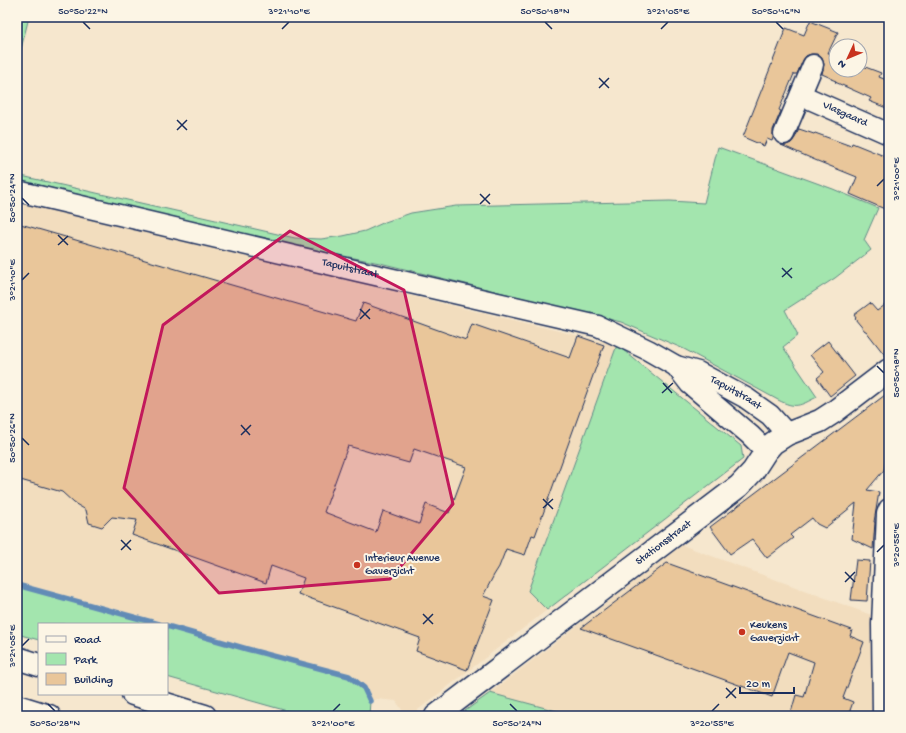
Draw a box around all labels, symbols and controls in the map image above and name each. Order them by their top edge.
text: 50°50'22"N [58,6,108,18]
text: 3°21'10"E [267,6,310,18]
text: 50°50'18"N [520,6,570,18]
text: 3°21'05"E [646,6,690,18]
text: 50°50'16"N [752,6,801,18]
north arrow [828,38,868,78]
text: N [835,57,849,70]
street label: Vlasgaard [820,99,870,130]
text: 3°21'00"E [891,157,903,201]
text: 50°50'24"N [7,173,19,223]
street label: Tapuitstraat [320,257,381,282]
text: 3°21'10"E [7,259,19,302]
text: 50°50'18"N [891,348,903,398]
street label: Tapuitstraat [707,373,765,414]
text: 50°50'26"N [7,413,19,463]
street label: Stationsstraat [634,517,695,568]
text: 3°20'55"E [891,522,903,568]
place label: Interieur Avenue Gaverzicht [365,553,440,578]
marker: Interieur Avenue Gaverzicht [352,560,362,570]
place label: Keukens Gaverzicht [750,620,800,645]
legend [38,623,168,695]
text: 3°21'05"E [7,624,19,668]
marker: Keukens Gaverzicht [737,627,747,637]
text: Road [74,634,101,648]
text: Park [73,654,99,668]
scale bar [740,669,794,695]
text: Building [73,674,113,688]
text: 20 m [746,678,771,692]
text: 50°50'28"N [30,718,80,730]
text: 3°21'00"E [311,718,355,730]
text: 50°50'24"N [492,718,542,730]
text: 3°20'55"E [689,718,735,730]

